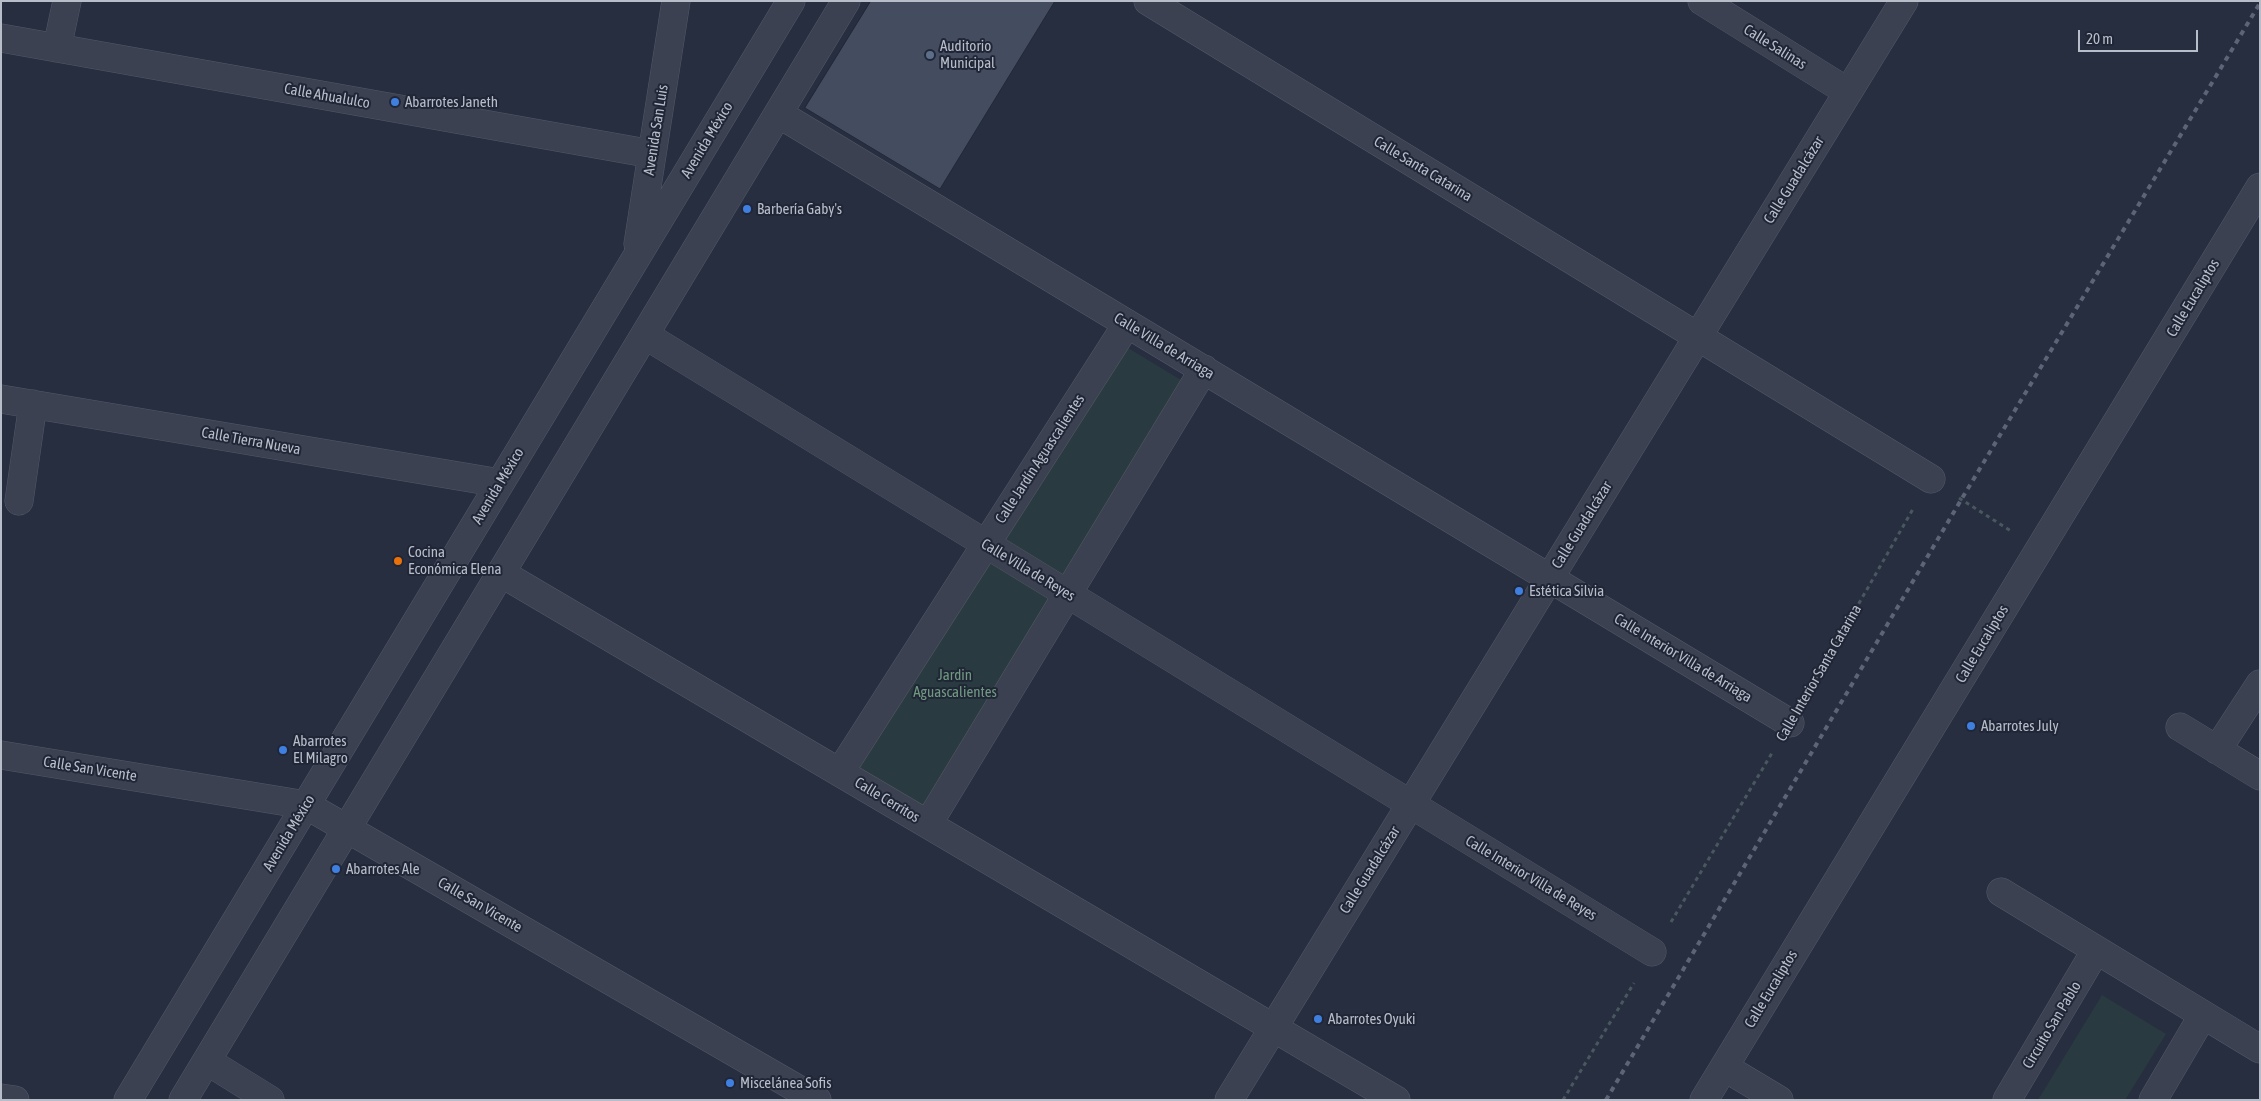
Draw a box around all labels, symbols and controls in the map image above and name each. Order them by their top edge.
scale bar [2081,20,2201,52]
street label: Calle Salinas [1740,21,1810,73]
text: 20 m [2086,30,2113,47]
place label: Auditorio Municipal [940,37,995,72]
marker: Auditorio Municipal [924,49,936,61]
street label: Calle Ahualulco [283,80,371,112]
street label: Avenida San Luis [640,83,672,177]
place label: Abarrotes Janeth [405,93,498,111]
marker: Abarrotes Janeth [389,96,401,108]
street label: Avenida México [677,99,737,181]
street label: Calle Santa Catarina [1371,133,1475,205]
street label: Calle Guadalcázar [1760,133,1828,227]
place label: Barbería Gaby's [757,200,842,218]
marker: Barbería Gaby's [741,203,753,215]
street label: Calle Eucaliptos [2163,256,2223,340]
street label: Calle Villa de Arriaga [1111,309,1217,383]
street label: Calle Jardín Aguascalientes [992,391,1088,527]
street label: Calle Tierra Nueva [200,423,302,459]
street label: Avenida México [468,445,528,527]
street label: Calle Guadalcázar [1548,478,1616,572]
street label: Calle Villa de Reyes [978,535,1078,605]
place label: Cocina Económica Elena [408,543,501,578]
marker: Cocina Económica Elena [392,555,404,567]
place label: Estética Silvia [1529,582,1604,600]
marker: Estética Silvia [1513,585,1525,597]
street label: Calle Interior Santa Catarina [1772,601,1866,745]
street label: Calle Eucaliptos [1952,602,2012,686]
street label: Calle Interior Villa de Arriaga [1611,610,1755,706]
park label: Jardin Aguascalientes [913,666,997,701]
place label: Abarrotes July [1981,717,2059,735]
marker: Abarrotes July [1965,720,1977,732]
place label: Abarrotes El Milagro [293,732,348,767]
marker: Abarrotes El Milagro [277,744,289,756]
street label: Calle San Vicente [42,753,138,785]
street label: Calle Cerritos [851,774,923,826]
street label: Avenida México [259,792,319,874]
street label: Calle Guadalcázar [1336,823,1404,917]
street label: Calle Interior Villa de Reyes [1462,832,1600,924]
place label: Abarrotes Ale [346,860,420,878]
marker: Abarrotes Ale [330,863,342,875]
street label: Calle San Vicente [435,874,525,936]
street label: Calle Eucaliptos [1741,947,1801,1031]
street label: Circuito San Pablo [2019,978,2085,1072]
place label: Abarrotes Oyuki [1328,1010,1415,1028]
marker: Abarrotes Oyuki [1312,1013,1324,1025]
place label: Miscelánea Sofis [740,1074,831,1092]
marker: Miscelánea Sofis [724,1077,736,1089]

